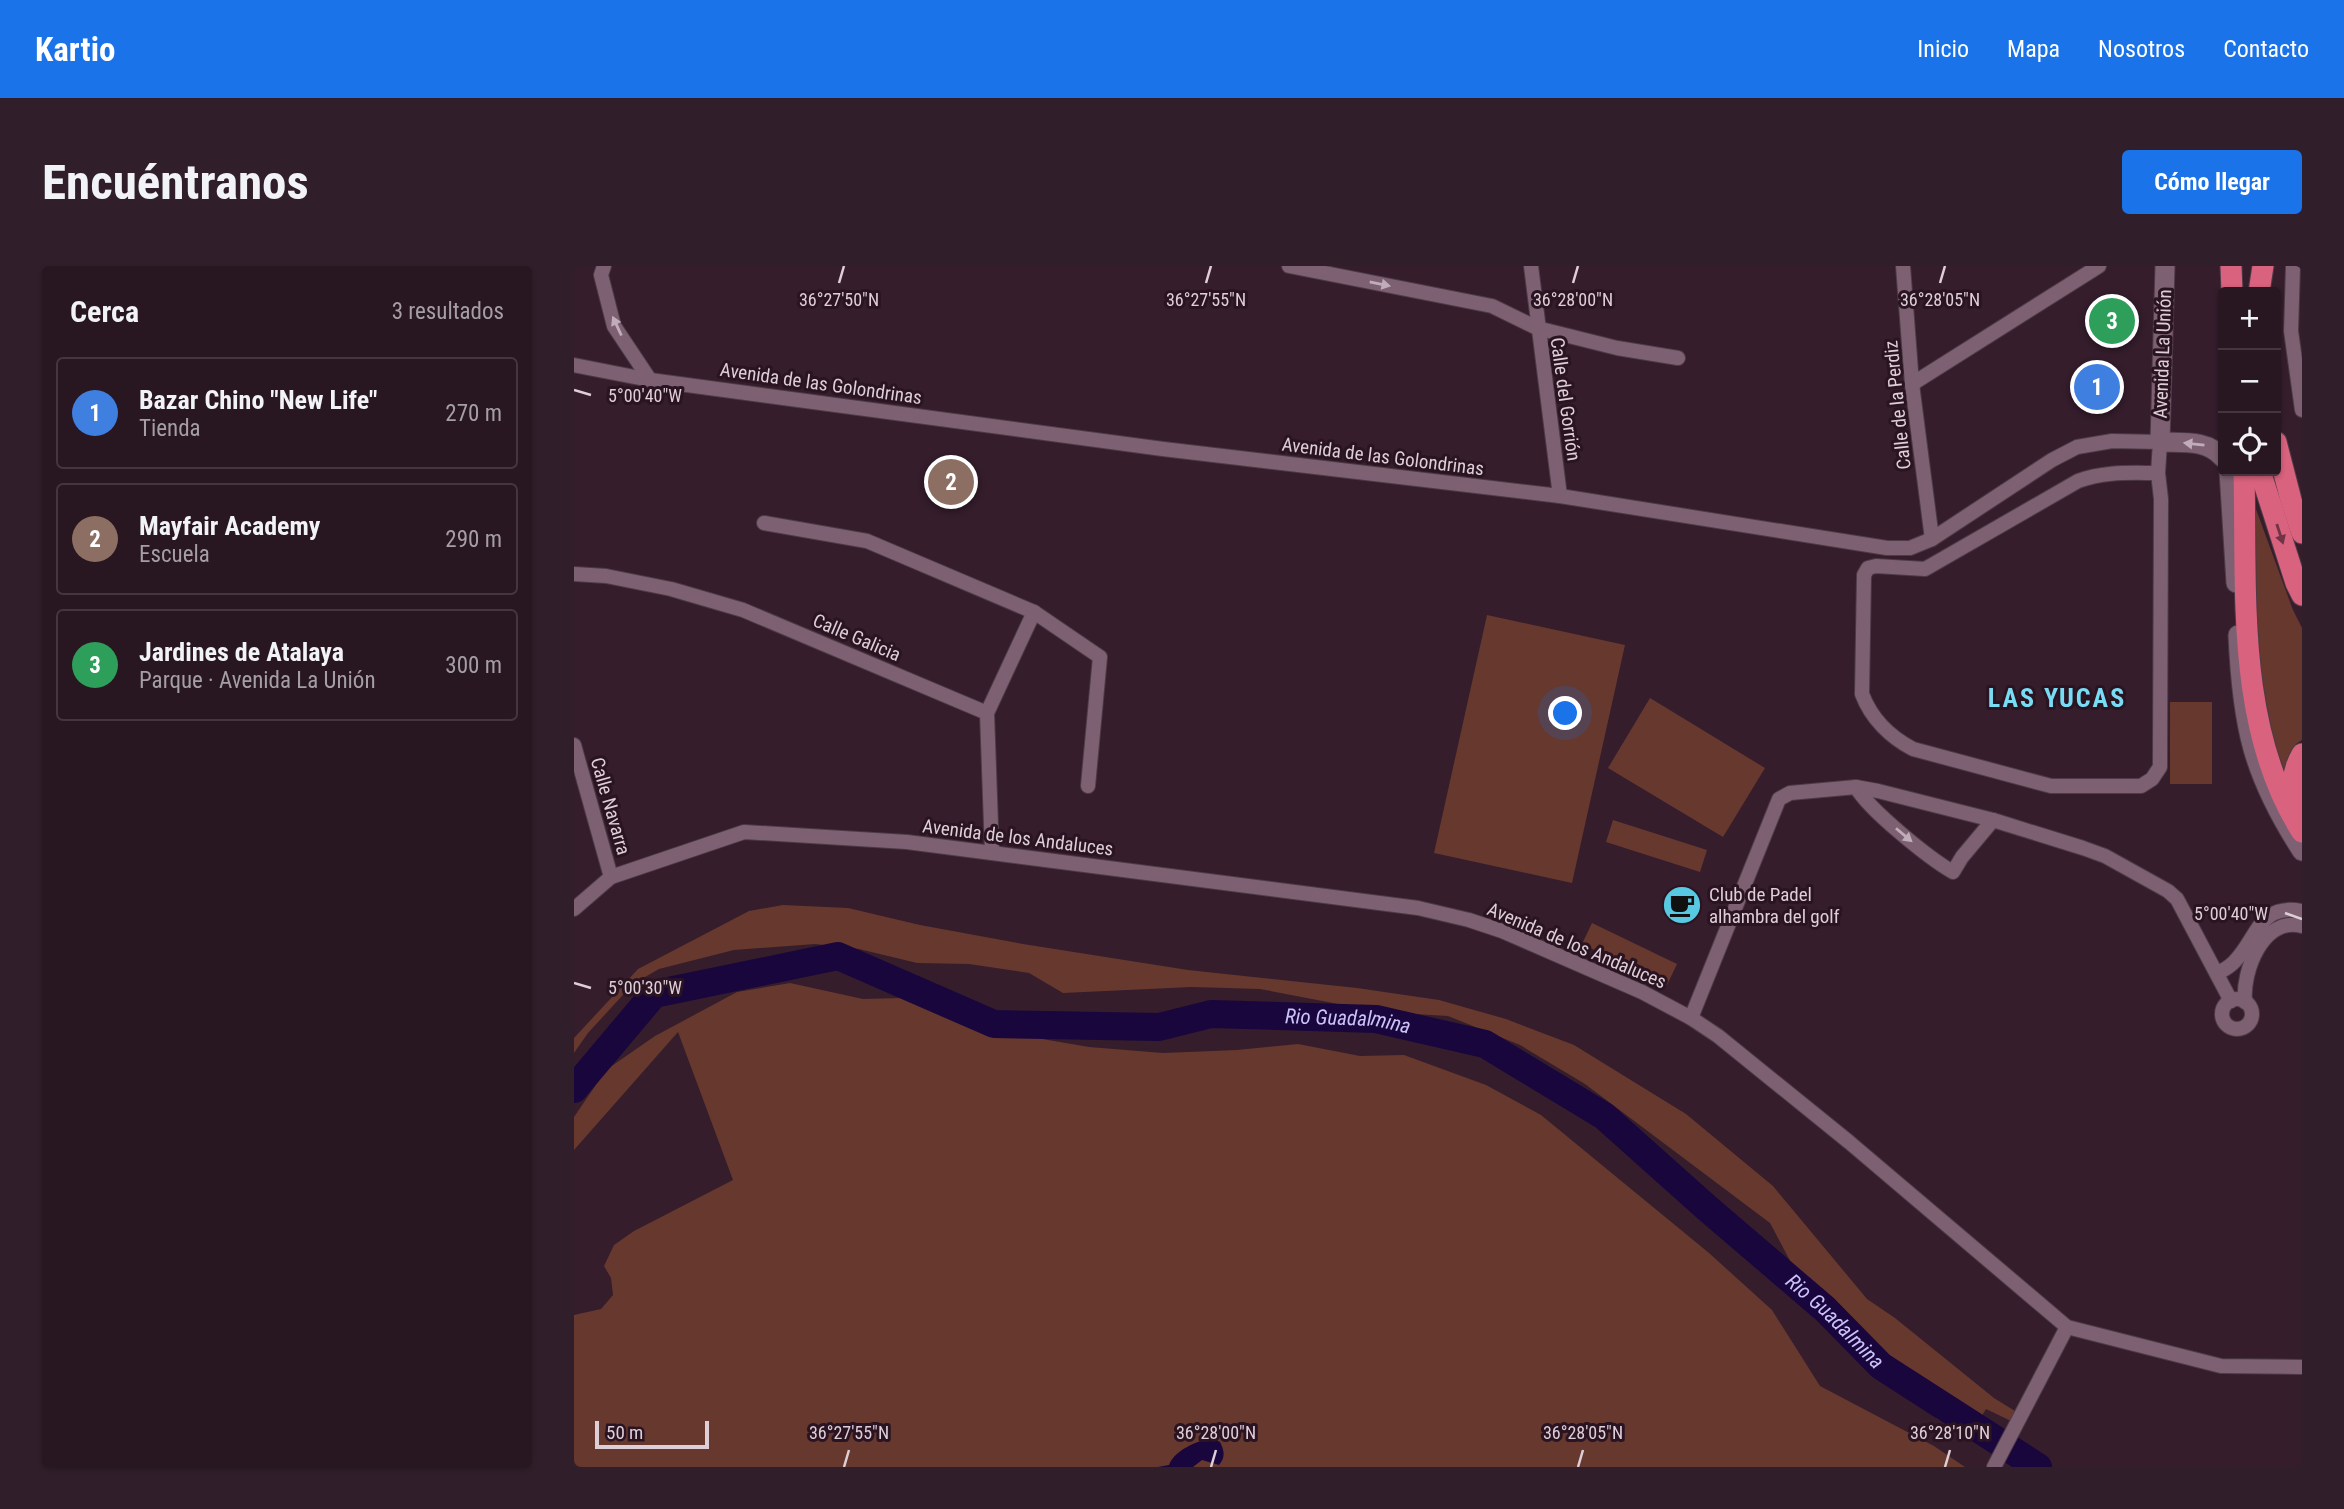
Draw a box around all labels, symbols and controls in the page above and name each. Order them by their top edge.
text: Kartio [35,30,115,69]
text: Inicio [1917,35,1969,63]
text: Mapa [2007,35,2060,63]
text: Nosotros [2098,35,2185,63]
text: Contacto [2223,35,2309,63]
button: Cómo llegar [2122,150,2302,214]
text: Encuéntranos [42,154,309,211]
one-way arrow [1369,278,1391,289]
map controls [2218,287,2281,476]
button: + [2218,287,2281,350]
text: 36°27'50"N [799,289,879,310]
text: 36°27'55"N [1166,289,1246,310]
text: 36°28'00"N [1533,289,1613,310]
text: 36°28'05"N [1900,289,1980,310]
street label: Avenida La Unión [2149,289,2176,419]
text: Cerca [70,294,139,329]
pin: 3 [2089,295,2135,347]
text: 3 resultados [392,298,504,325]
one-way arrow [611,316,623,337]
street label: Calle del Gorrión [1545,336,1586,462]
street label: Calle de la Perdiz [1879,339,1916,471]
button: − [2218,350,2281,413]
street label: Avenida de las Golondrinas [719,358,923,409]
pin: 1 [2074,361,2120,413]
text: Bazar Chino "New Life" [139,385,377,415]
text: 5°00'40"W [608,385,682,406]
text: 1 [89,400,101,427]
text: 270 m [445,400,502,427]
button: locate [2218,413,2281,476]
text: Tienda [139,415,201,442]
street label: Avenida de las Golondrinas [1281,433,1485,480]
one-way arrow [2183,439,2205,450]
pin: 2 [928,456,974,508]
text: Mayfair Academy [139,511,320,541]
one-way arrow [2275,523,2285,544]
text: 2 [89,526,101,553]
text: 290 m [445,526,502,553]
text: Escuela [139,541,210,568]
street label: Calle Galicia [809,609,904,666]
text: Jardines de Atalaya [139,637,344,667]
text: 3 [89,652,101,679]
text: 300 m [445,652,502,679]
text: Parque · Avenida La Unión [139,667,376,694]
district label: LAS YUCAS [1988,683,2126,713]
your location [1548,696,1582,730]
street label: Calle Navarra [586,755,635,857]
street label: Avenida de los Andaluces [921,814,1115,861]
one-way arrow [1896,827,1913,842]
place label: Club de Padel alhambra del golf [1709,883,1840,928]
cafe icon: Club de Padel alhambra del golf [1661,884,1703,926]
street label: Avenida de los Andaluces [1484,897,1670,994]
text: 5°00'40"W [2194,903,2268,924]
text: 5°00'30"W [608,977,682,998]
water label: Rio Guadalmina [1285,1004,1413,1039]
water label: Rio Guadalmina [1781,1269,1889,1374]
scale bar [595,1418,709,1450]
text: 50 m [606,1421,643,1444]
text: 36°27'55"N [809,1422,889,1443]
text: 36°28'00"N [1176,1422,1256,1443]
text: 36°28'05"N [1543,1422,1623,1443]
text: 36°28'10"N [1910,1422,1990,1443]

